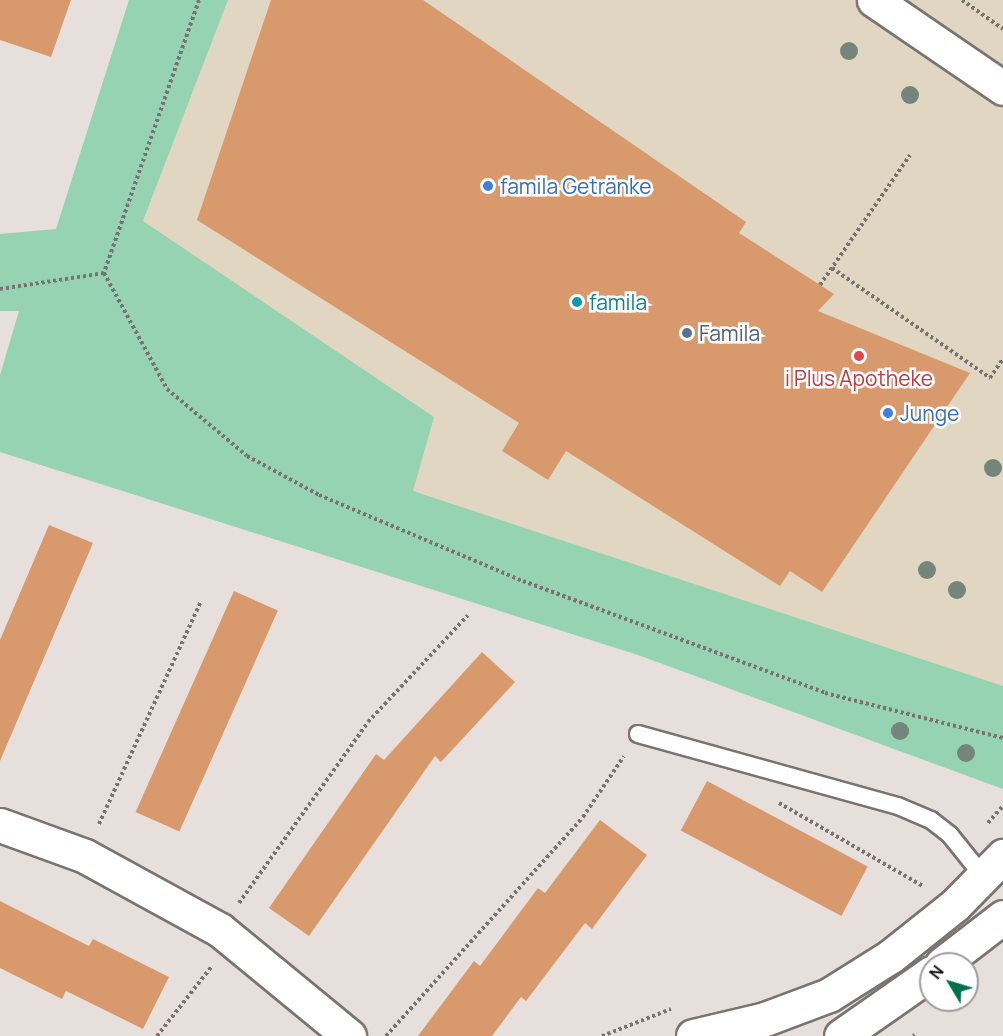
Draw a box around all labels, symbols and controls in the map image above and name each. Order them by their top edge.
place label: famila Getränke [500,173,652,199]
marker: famila Getränke [481,179,495,193]
place label: famila [589,289,647,315]
marker: famila [570,295,584,309]
place label: Famila [699,320,760,346]
marker: Famila [680,326,694,340]
marker: i Plus Apotheke [852,349,866,363]
place label: i Plus Apotheke [785,365,933,391]
place label: Junge [900,400,959,426]
marker: Junge [881,406,895,420]
north arrow [919,952,979,1012]
text: N [924,961,949,983]

